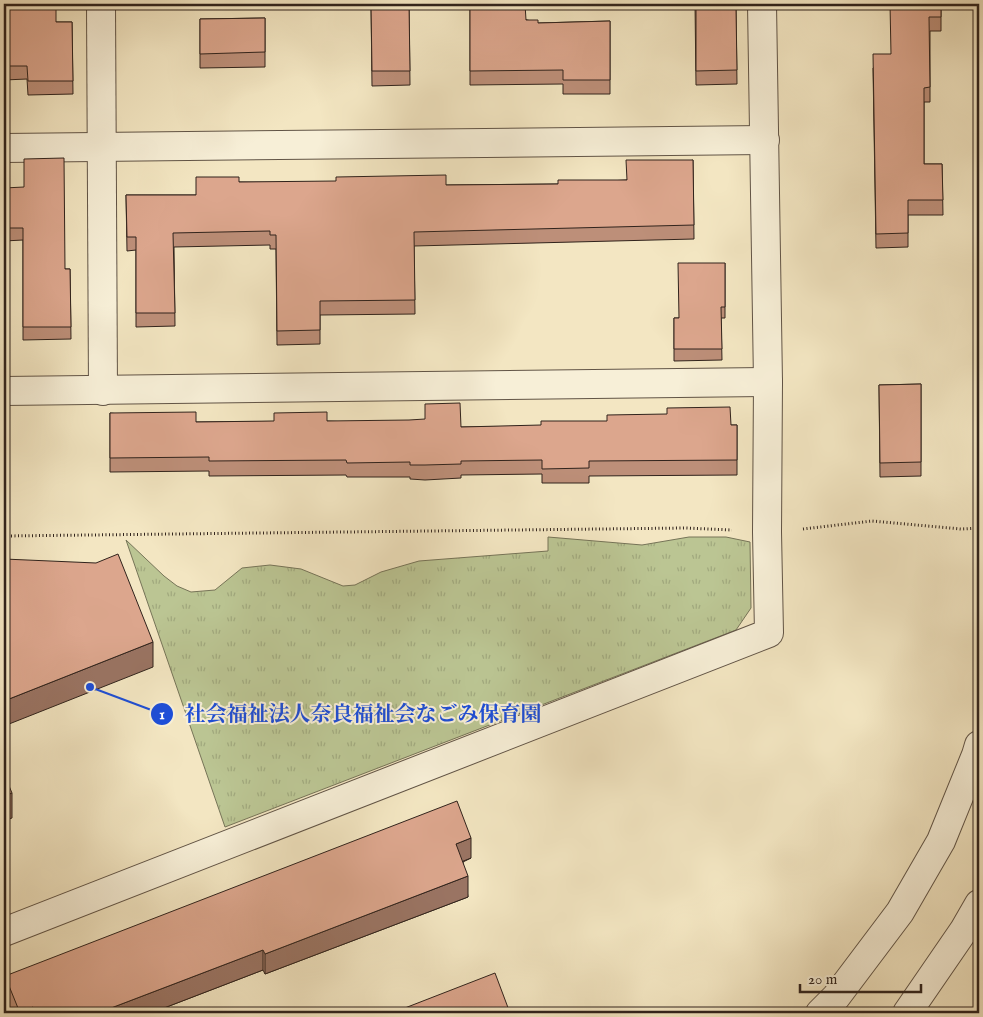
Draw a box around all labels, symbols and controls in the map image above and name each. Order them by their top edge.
callout: 社会福祉法人奈良福祉会なごみ保育園 [149,696,551,732]
text: 社会福祉法人奈良福祉会なごみ保育園 [185,702,542,729]
text: 1 [159,705,165,724]
scale bar [800,962,922,994]
text: 20 m [808,970,838,989]

